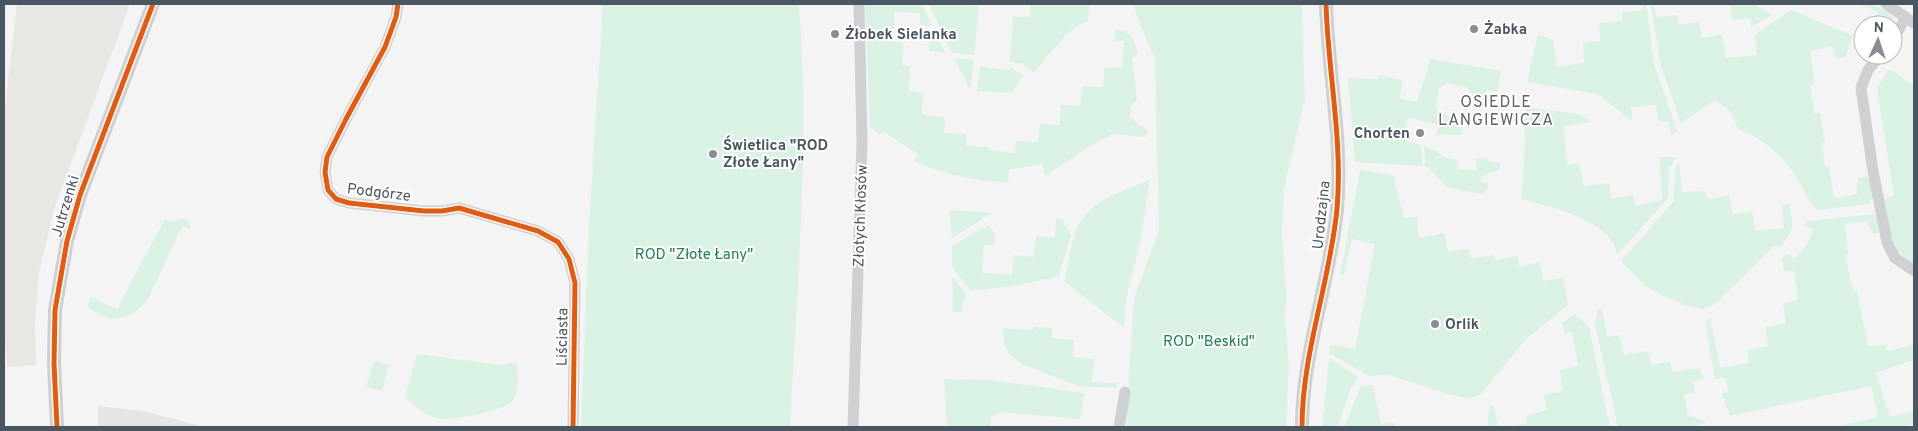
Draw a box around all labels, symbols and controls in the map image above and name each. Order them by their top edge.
north arrow [1853,15,1903,65]
place label: Żabka [1484,20,1527,40]
text: N [1873,20,1884,37]
marker: Żabka [1468,23,1480,35]
place label: Żłobek Sielanka [845,25,957,45]
marker: Żłobek Sielanka [829,28,841,40]
district label: OSIEDLE LANGIEWICZA [1438,93,1554,131]
place label: Chorten [1354,125,1410,144]
marker: Chorten [1414,127,1426,139]
place label: Świetlica "ROD Złote Łany" [723,135,828,173]
marker: Świetlica "ROD Złote Łany" [707,148,719,160]
street label: Złotych Kłosów [850,164,873,268]
street label: Jutrzenki [48,173,85,239]
street label: Podgórze [346,180,412,207]
street label: Urodzajna [1309,180,1336,250]
park label: ROD "Złote Łany" [635,246,753,265]
street label: Liściasta [553,308,574,366]
place label: Orlik [1445,316,1479,335]
marker: Orlik [1429,318,1441,330]
park label: ROD "Beskid" [1163,333,1255,352]

